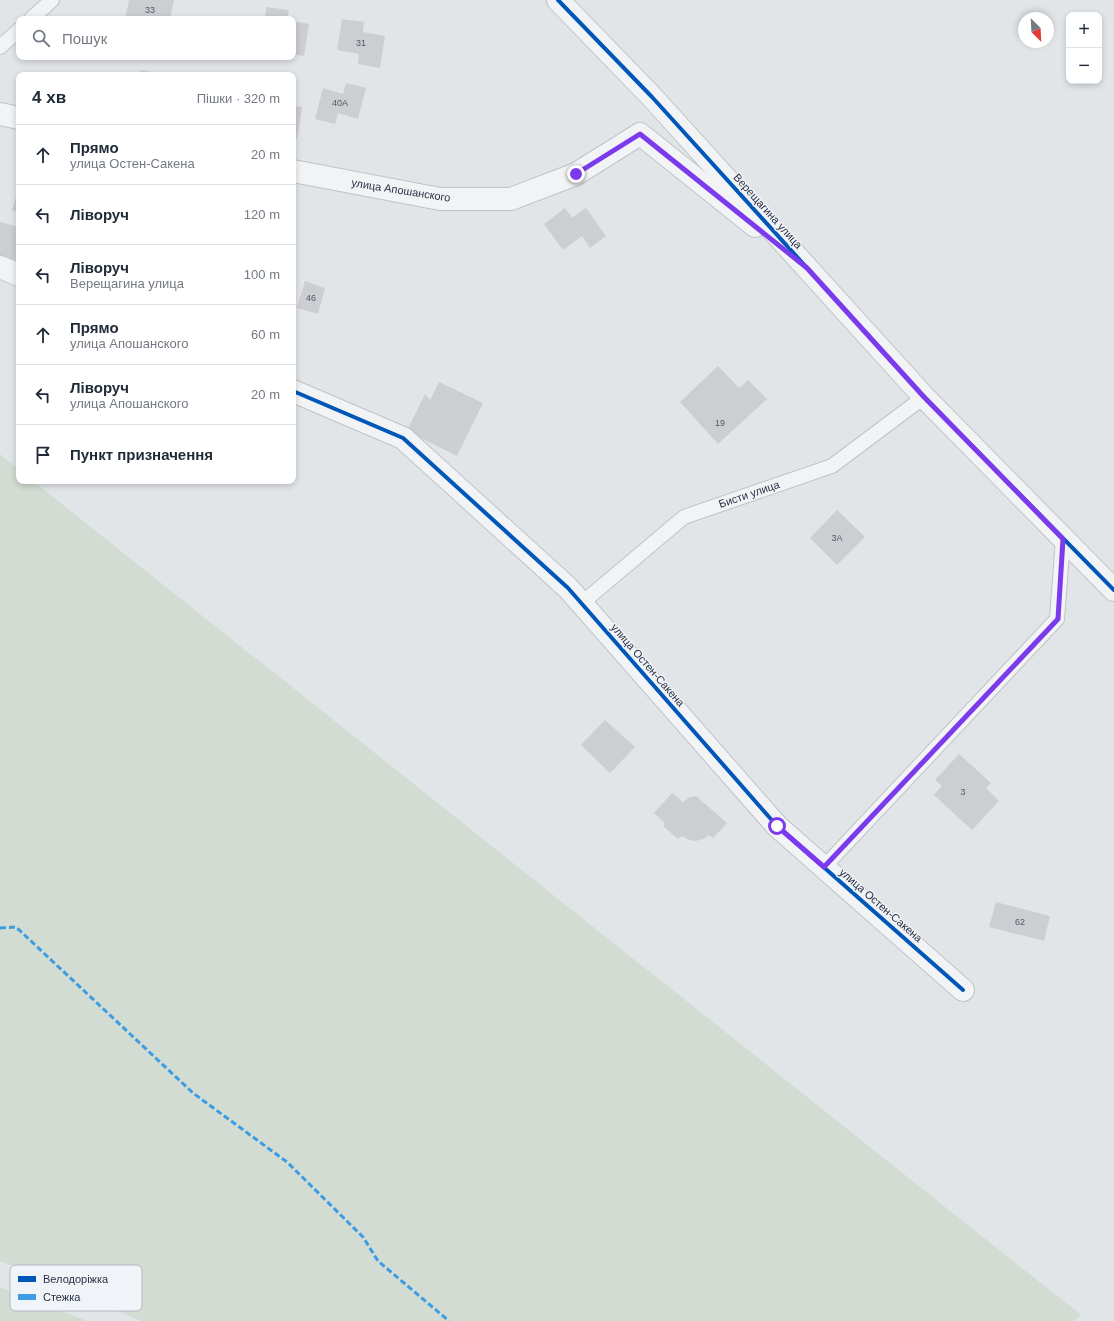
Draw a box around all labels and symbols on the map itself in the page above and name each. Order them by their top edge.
house number: 33 [145,5,155,15]
north arrow [1018,12,1054,48]
house number: 31 [356,38,366,48]
house number: 40А [332,98,348,108]
route end [567,165,585,183]
street label: Верещагина улица [731,171,805,252]
street label: улица Апошанского [351,176,451,204]
house number: 46 [306,293,316,303]
house number: 19 [715,418,725,428]
street label: Бисти улица [717,478,782,510]
house number: 3А [831,533,843,543]
street label: улица Остен-Сакена [609,621,688,709]
house number: 3 [960,787,966,797]
route start [768,817,786,835]
street label: улица Остен-Сакена [837,866,925,945]
house number: 62 [1015,917,1025,927]
legend [10,1265,142,1311]
text: Велодоріжка [43,1273,109,1285]
text: Стежка [43,1291,81,1303]

